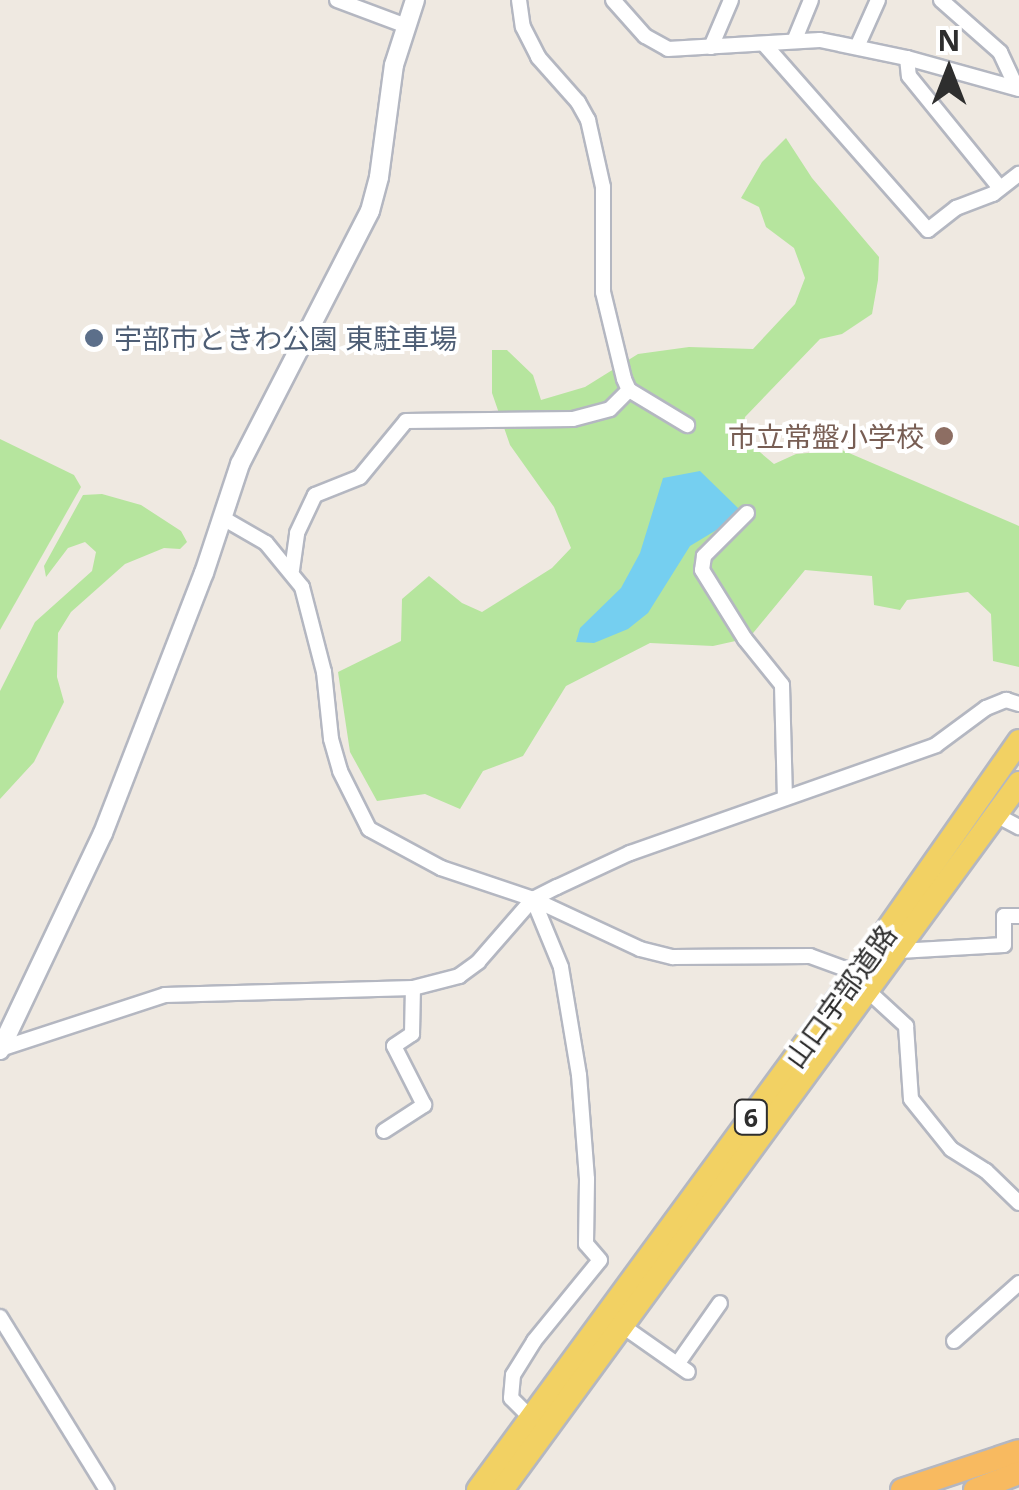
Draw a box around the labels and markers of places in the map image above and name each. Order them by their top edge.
place label: 宇部市ときわ公園 東駐車場 [114,321,457,355]
marker: 宇部市ときわ公園 東駐車場 [83,327,105,349]
place label: 市立常盤小学校 [728,419,924,453]
marker: 市立常盤小学校 [933,425,955,447]

